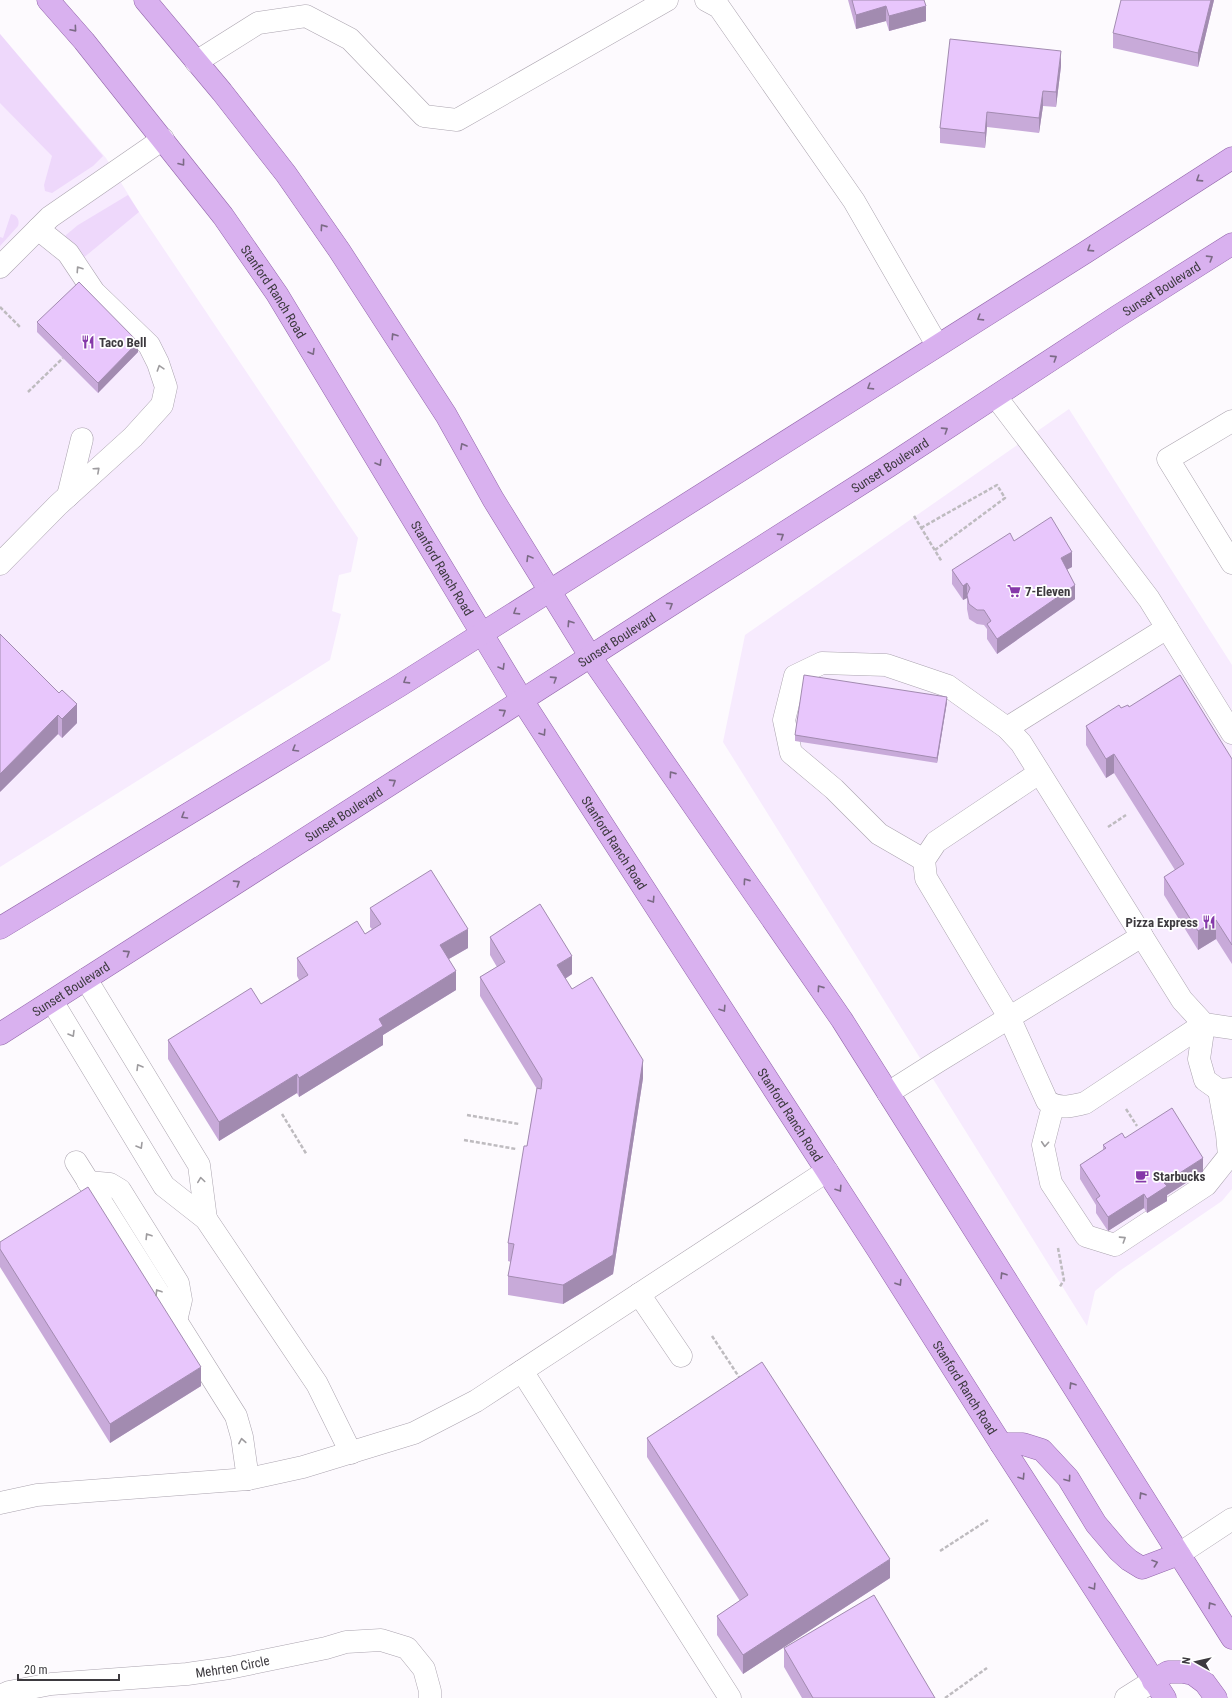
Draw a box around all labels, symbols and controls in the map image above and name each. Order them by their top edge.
one-way arrow [69,25,76,32]
one-way arrow [177,159,184,166]
one-way arrow [1196,174,1203,182]
one-way arrow [320,224,328,231]
street label: Stanford Ranch Road [238,242,309,341]
one-way arrow [1087,245,1094,252]
one-way arrow [1206,255,1213,262]
street label: Sunset Boulevard [1120,258,1203,319]
one-way arrow [76,266,84,273]
one-way arrow [977,314,984,321]
one-way arrow [391,333,399,340]
restaurant icon: Taco Bell [80,334,96,350]
place label: Taco Bell [99,335,147,350]
one-way arrow [307,348,314,355]
one-way arrow [1050,355,1057,363]
one-way arrow [156,365,165,372]
one-way arrow [867,383,874,390]
one-way arrow [941,427,948,434]
street label: Sunset Boulevard [848,435,931,496]
one-way arrow [460,443,467,450]
one-way arrow [374,459,381,466]
one-way arrow [92,467,100,475]
street label: Stanford Ranch Road [408,518,477,618]
one-way arrow [777,533,784,540]
one-way arrow [526,555,534,562]
supermarket icon: 7-Eleven [1006,583,1022,599]
place label: 7-Eleven [1025,584,1070,599]
one-way arrow [666,602,673,609]
one-way arrow [513,607,520,614]
street label: Sunset Boulevard [575,609,658,670]
one-way arrow [568,621,575,628]
one-way arrow [497,663,504,670]
one-way arrow [403,676,410,684]
one-way arrow [550,676,557,684]
one-way arrow [498,710,505,717]
one-way arrow [538,728,545,735]
one-way arrow [292,744,299,751]
one-way arrow [670,772,677,779]
one-way arrow [389,780,396,787]
street label: Sunset Boulevard [302,784,385,844]
street label: Stanford Ranch Road [579,793,650,892]
one-way arrow [181,812,188,819]
one-way arrow [744,879,751,886]
one-way arrow [233,880,240,888]
one-way arrow [647,896,655,903]
restaurant icon: Pizza Express [1201,914,1217,930]
place label: Pizza Express [1126,915,1198,930]
one-way arrow [123,950,130,958]
street label: Sunset Boulevard [29,958,112,1019]
one-way arrow [818,986,825,993]
one-way arrow [718,1005,725,1012]
one-way arrow [67,1030,75,1037]
one-way arrow [136,1064,144,1071]
street label: Stanford Ranch Road [755,1065,826,1164]
one-way arrow [1040,1140,1049,1147]
one-way arrow [135,1142,142,1149]
cafe icon: Starbucks [1134,1168,1150,1184]
place label: Starbucks [1153,1169,1205,1184]
one-way arrow [197,1177,206,1183]
one-way arrow [834,1185,842,1192]
one-way arrow [146,1233,153,1240]
one-way arrow [1119,1236,1126,1244]
one-way arrow [1000,1272,1008,1279]
one-way arrow [895,1279,902,1286]
one-way arrow [155,1289,163,1296]
street label: Stanford Ranch Road [930,1338,1000,1437]
one-way arrow [1069,1382,1077,1389]
one-way arrow [239,1438,247,1444]
one-way arrow [1018,1473,1025,1480]
one-way arrow [1063,1475,1070,1482]
one-way arrow [1139,1492,1146,1499]
one-way arrow [1151,1560,1158,1568]
one-way arrow [1088,1582,1095,1589]
one-way arrow [1208,1602,1216,1609]
north arrow [1176,1642,1216,1682]
street label: Mehrten Circle [194,1652,271,1680]
scale bar [18,1656,119,1682]
text: N [1180,1656,1194,1665]
text: 20 m [24,1663,48,1677]

